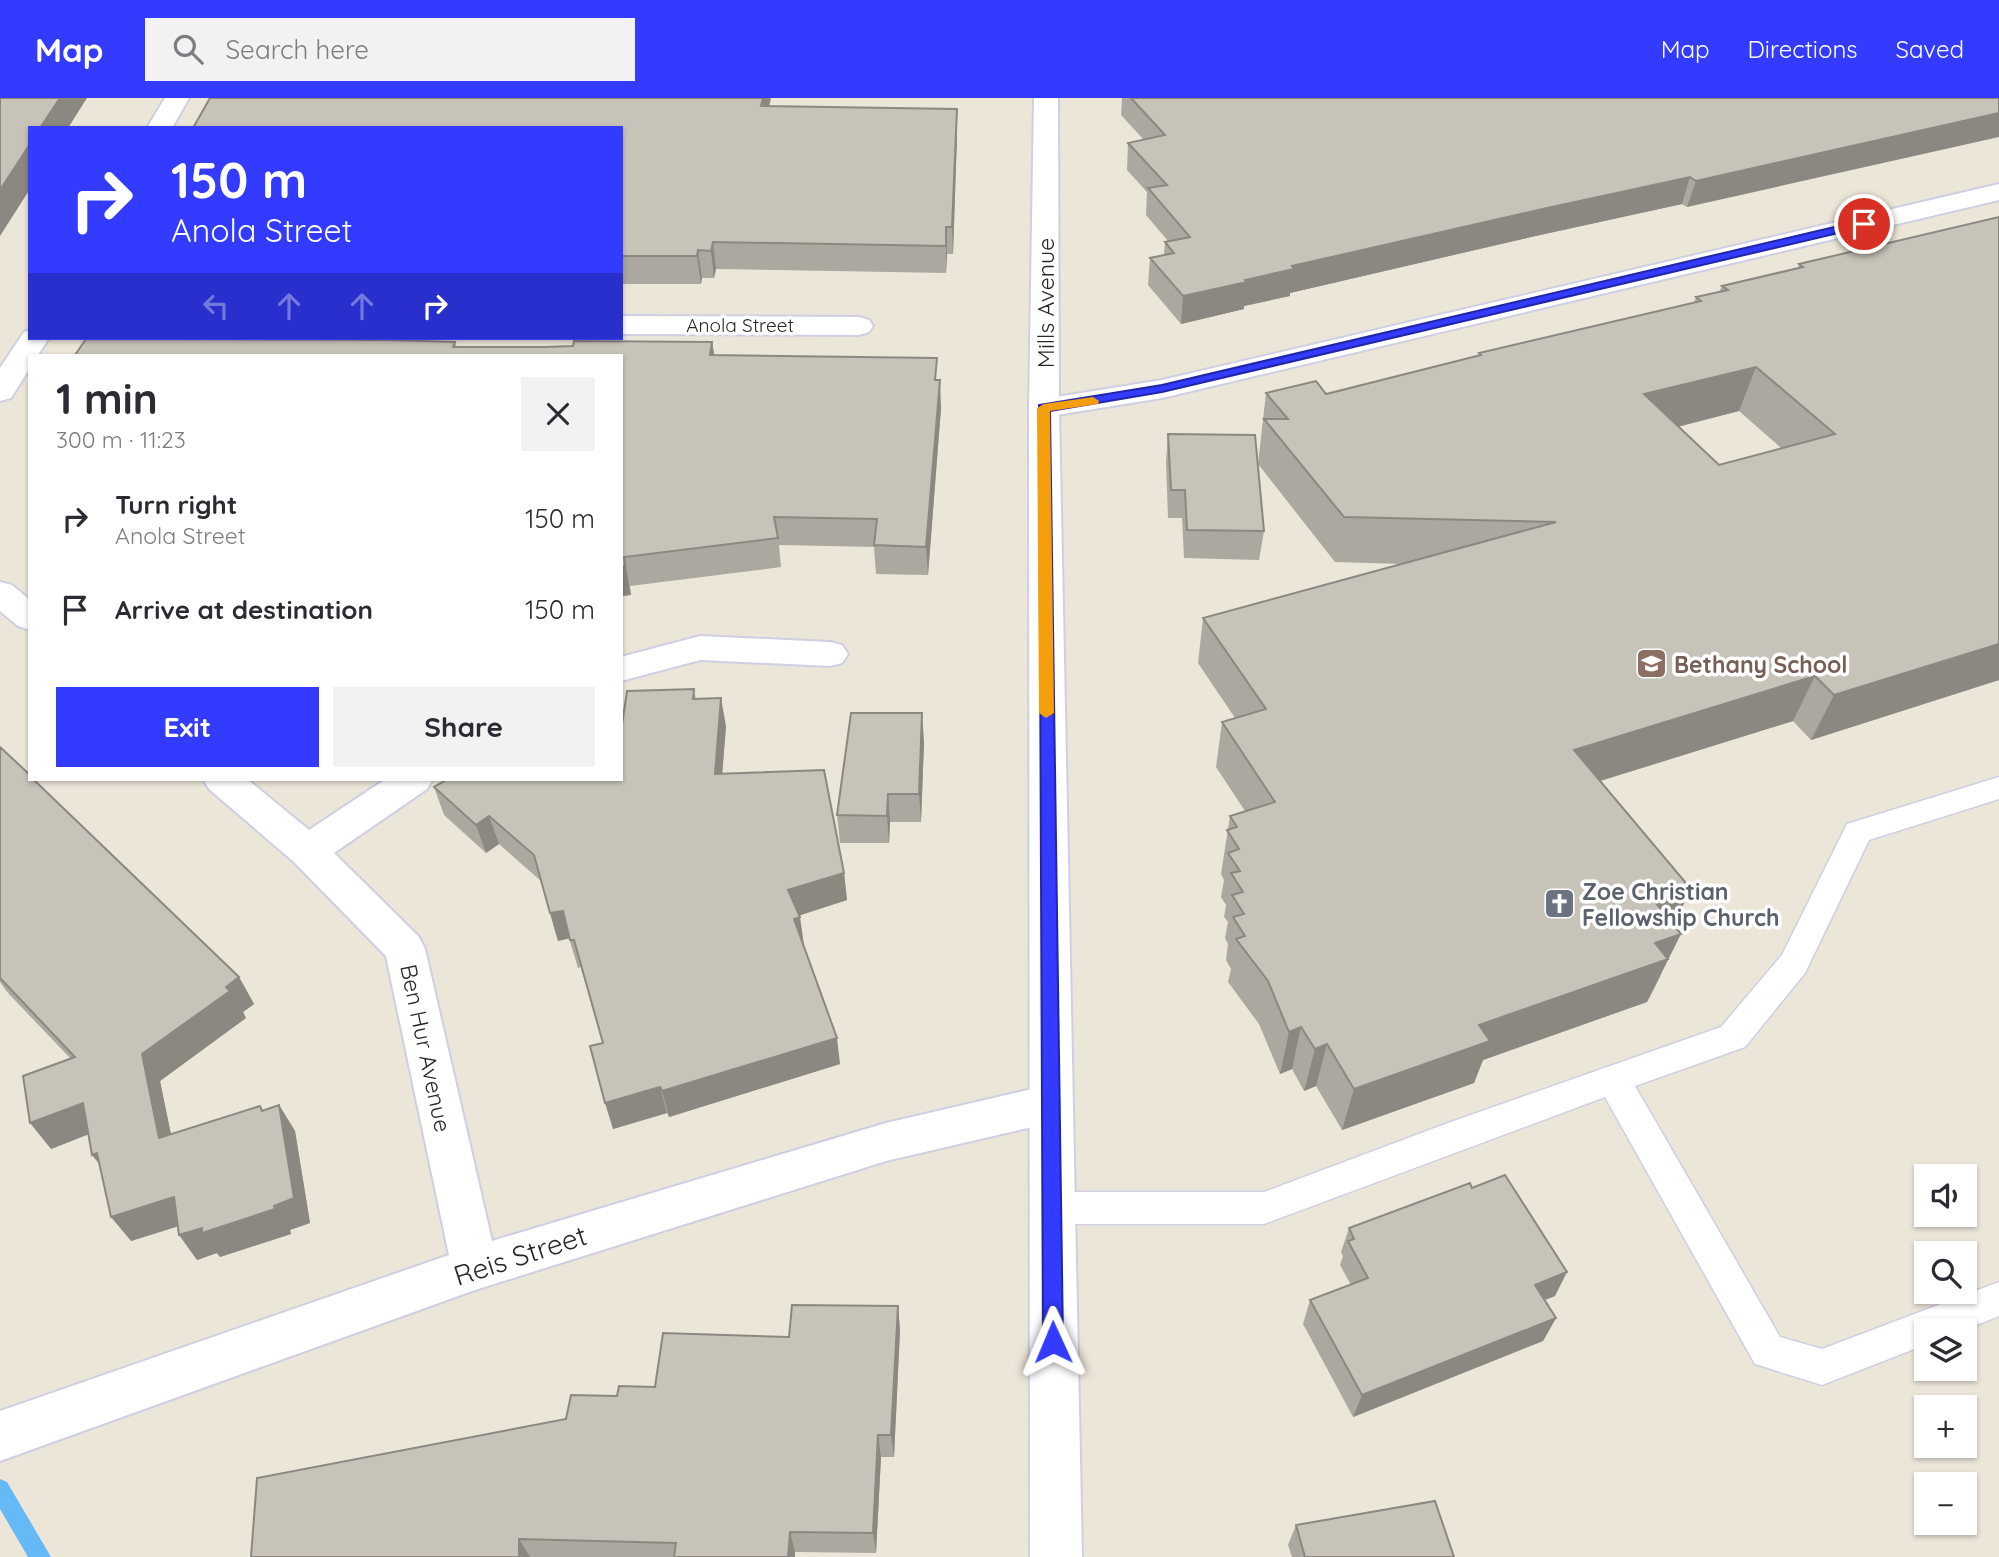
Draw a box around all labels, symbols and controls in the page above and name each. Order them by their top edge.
search box [145,18,635,81]
text: Map [35,29,103,70]
icon: search [169,30,207,68]
text: Search here [225,33,369,66]
text: Map [1661,34,1710,64]
text: Directions [1748,34,1858,64]
text: Saved [1896,34,1964,64]
text: 150 m [171,149,307,210]
icon: right [56,154,147,245]
pin [1834,194,1894,254]
icon: arrive [1845,205,1883,243]
text: Anola Street [171,210,352,250]
street label: Mills Avenue [1031,238,1060,368]
icon: left [197,287,235,325]
icon: ahead [270,287,308,325]
icon: ahead [343,287,381,325]
icon: right [416,287,454,325]
street label: Anola Street [686,313,794,337]
text: 1 min [56,372,158,425]
button: close [521,377,595,451]
text: 300 m · 11:23 [56,425,186,454]
text: Turn right [115,488,237,521]
icon: right [56,500,94,538]
text: 150 m [525,502,595,535]
text: Anola Street [115,521,245,550]
icon: arrive [56,591,94,629]
text: Arrive at destination [115,593,373,626]
text: 150 m [525,593,595,626]
school or university icon: Bethany School [1634,647,1668,681]
place label: Bethany School [1674,650,1848,679]
button: Exit [56,687,319,767]
button: Share [333,687,595,767]
place label: Zoe Christian Fellowship Church [1582,877,1779,932]
church icon: Zoe Christian Fellowship Church [1542,887,1576,921]
street label: Ben Hur Avenue [394,961,458,1135]
map controls [1914,1164,1977,1535]
button: sound [1914,1164,1977,1227]
street label: Reis Street [449,1217,591,1293]
button: search [1914,1241,1977,1304]
position arrow [1016,1305,1090,1379]
button: layers [1914,1318,1977,1381]
button: + [1914,1395,1977,1458]
button: − [1914,1472,1977,1535]

